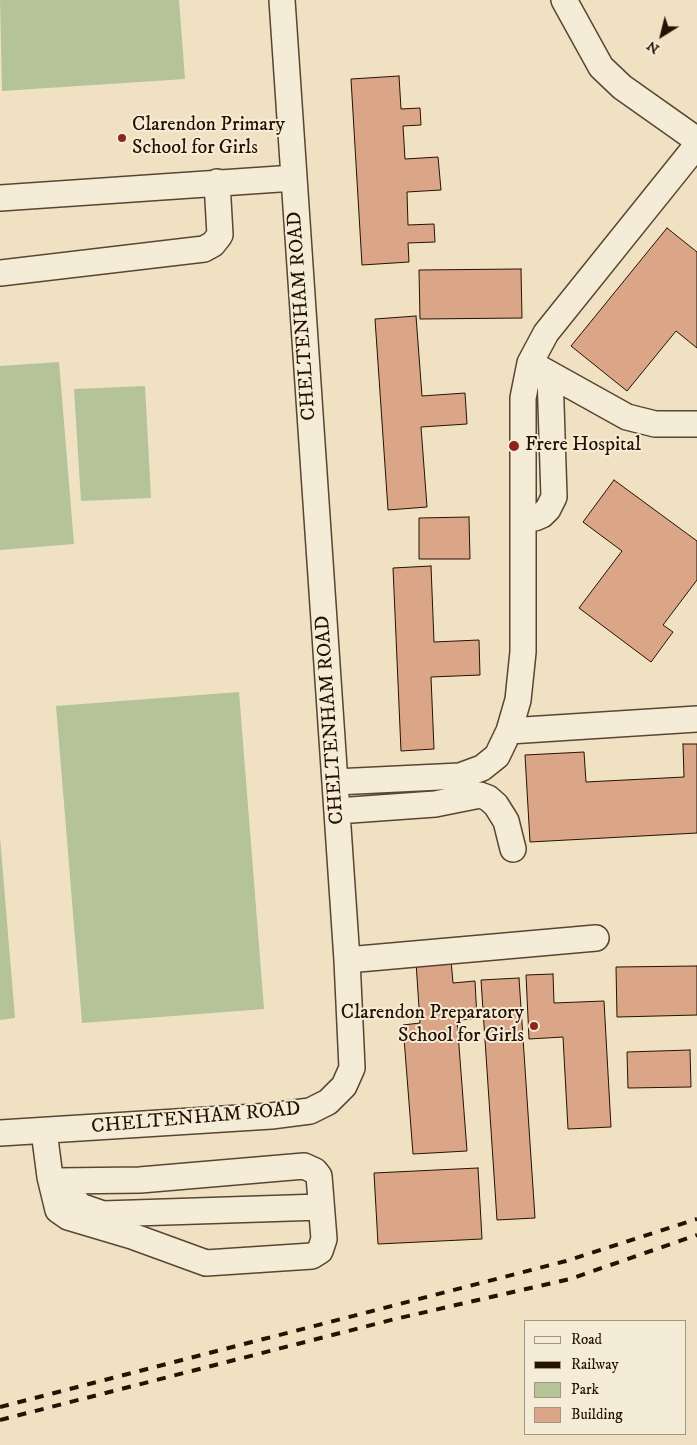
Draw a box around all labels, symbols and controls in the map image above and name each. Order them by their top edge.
north arrow [637,10,687,60]
text: N [643,36,663,58]
place label: Clarendon Primary School for Girls [132,114,285,161]
marker: Clarendon Primary School for Girls [116,132,128,144]
street label: CHELTENHAM ROAD [284,211,322,421]
place label: Frere Hospital [525,434,641,458]
marker: Frere Hospital [507,439,521,453]
street label: CHELTENHAM ROAD [312,615,350,825]
place label: Clarendon Preparatory School for Girls [341,1002,524,1049]
marker: Clarendon Preparatory School for Girls [528,1020,540,1032]
street label: CHELTENHAM ROAD [90,1098,302,1140]
legend [524,1320,687,1435]
text: Road [571,1330,602,1349]
text: Railway [571,1355,619,1374]
text: Park [571,1380,599,1399]
text: Building [571,1405,623,1424]

